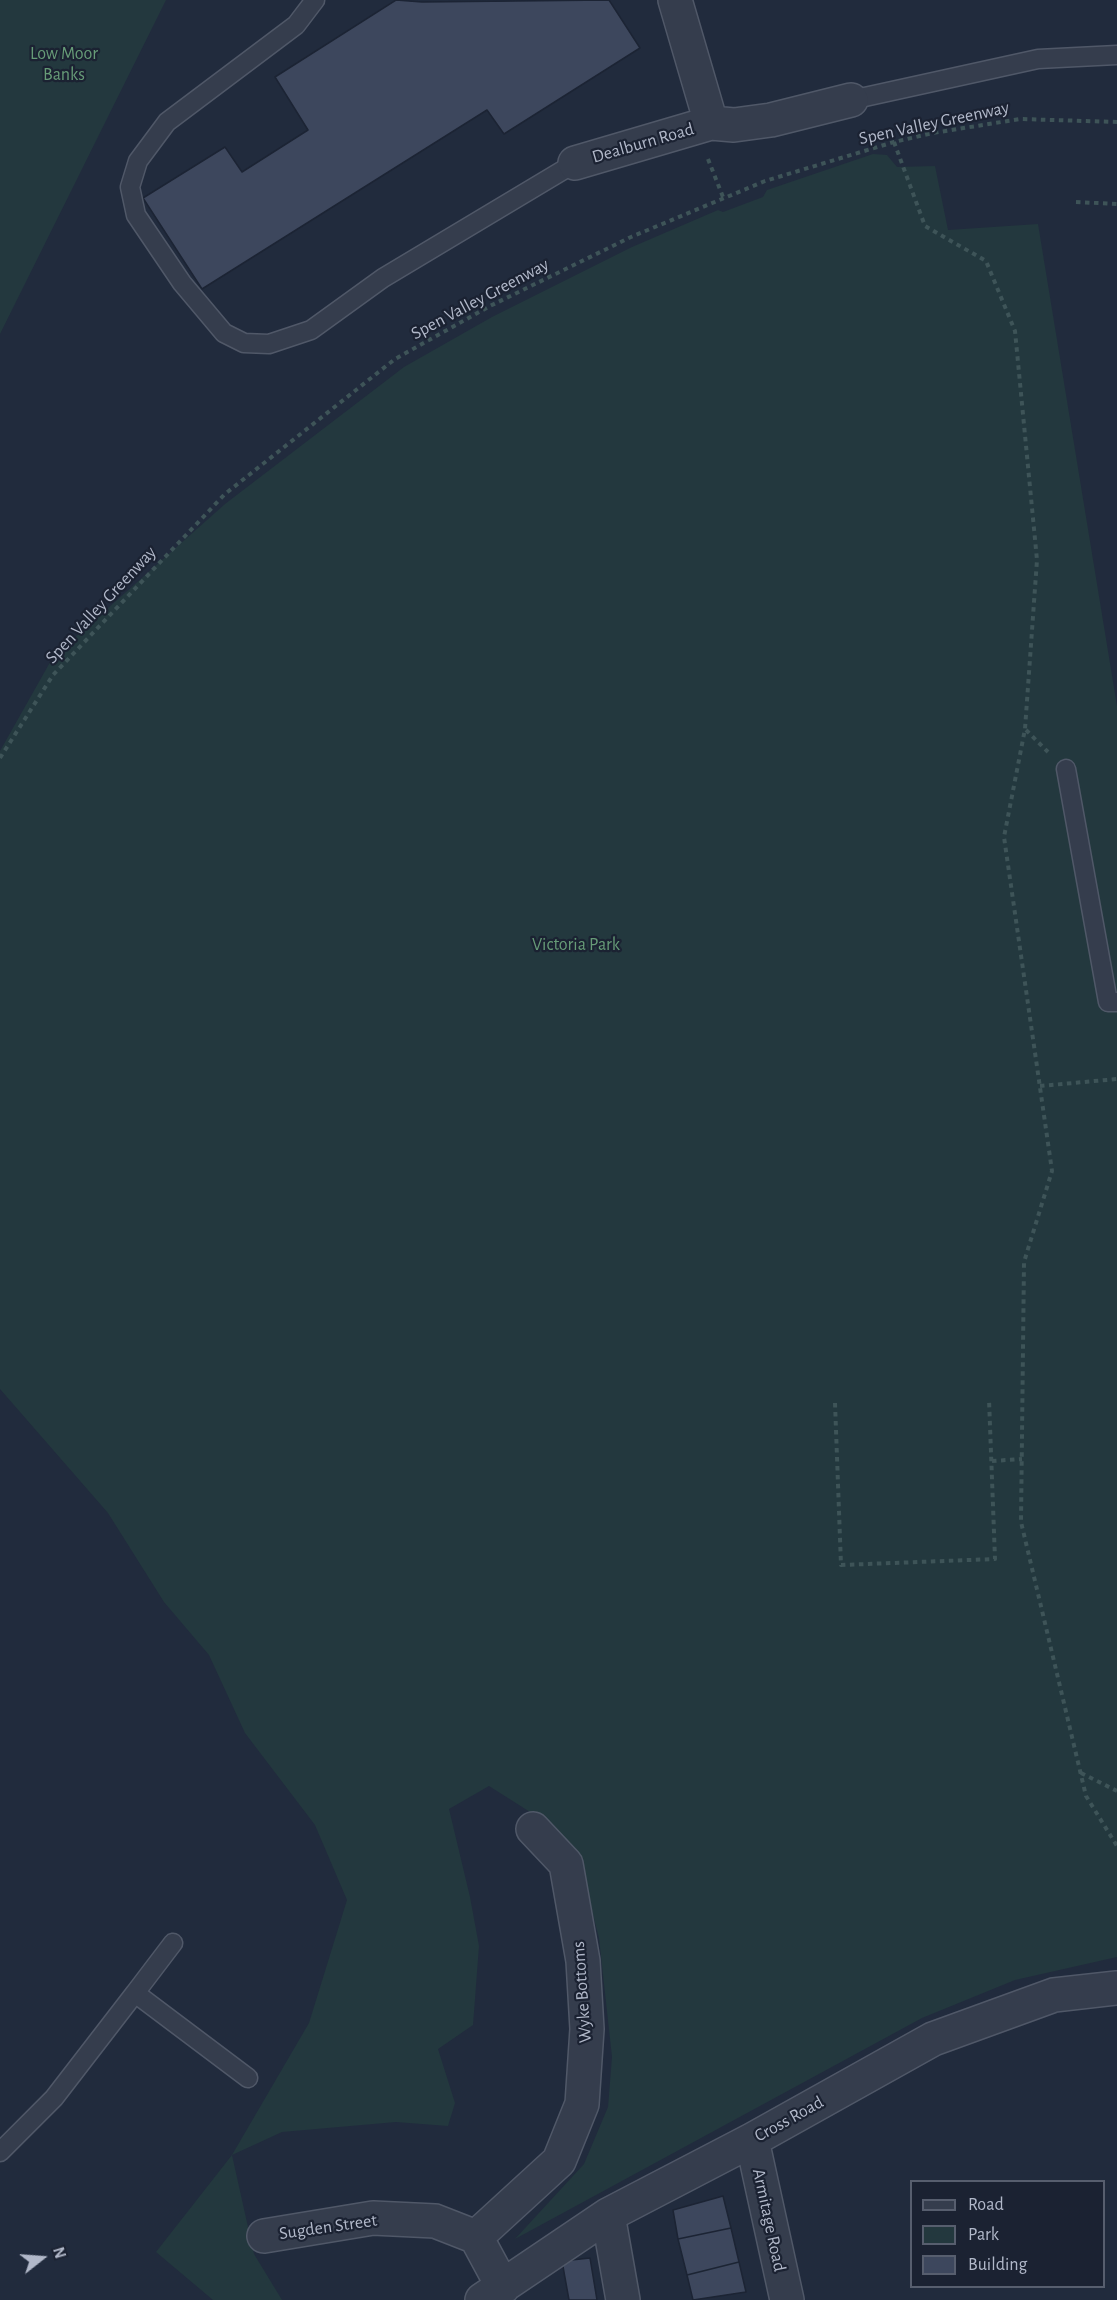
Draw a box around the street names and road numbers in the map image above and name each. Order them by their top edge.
street label: Spen Valley Greenway [857,97,1011,149]
street label: Dealburn Road [590,118,696,168]
street label: Spen Valley Greenway [407,254,553,344]
street label: Spen Valley Greenway [41,542,161,668]
street label: Wyke Bottoms [568,1940,596,2044]
street label: Cross Road [751,2091,827,2147]
street label: Armitage Road [748,2167,790,2273]
street label: Sugden Street [278,2209,378,2245]

